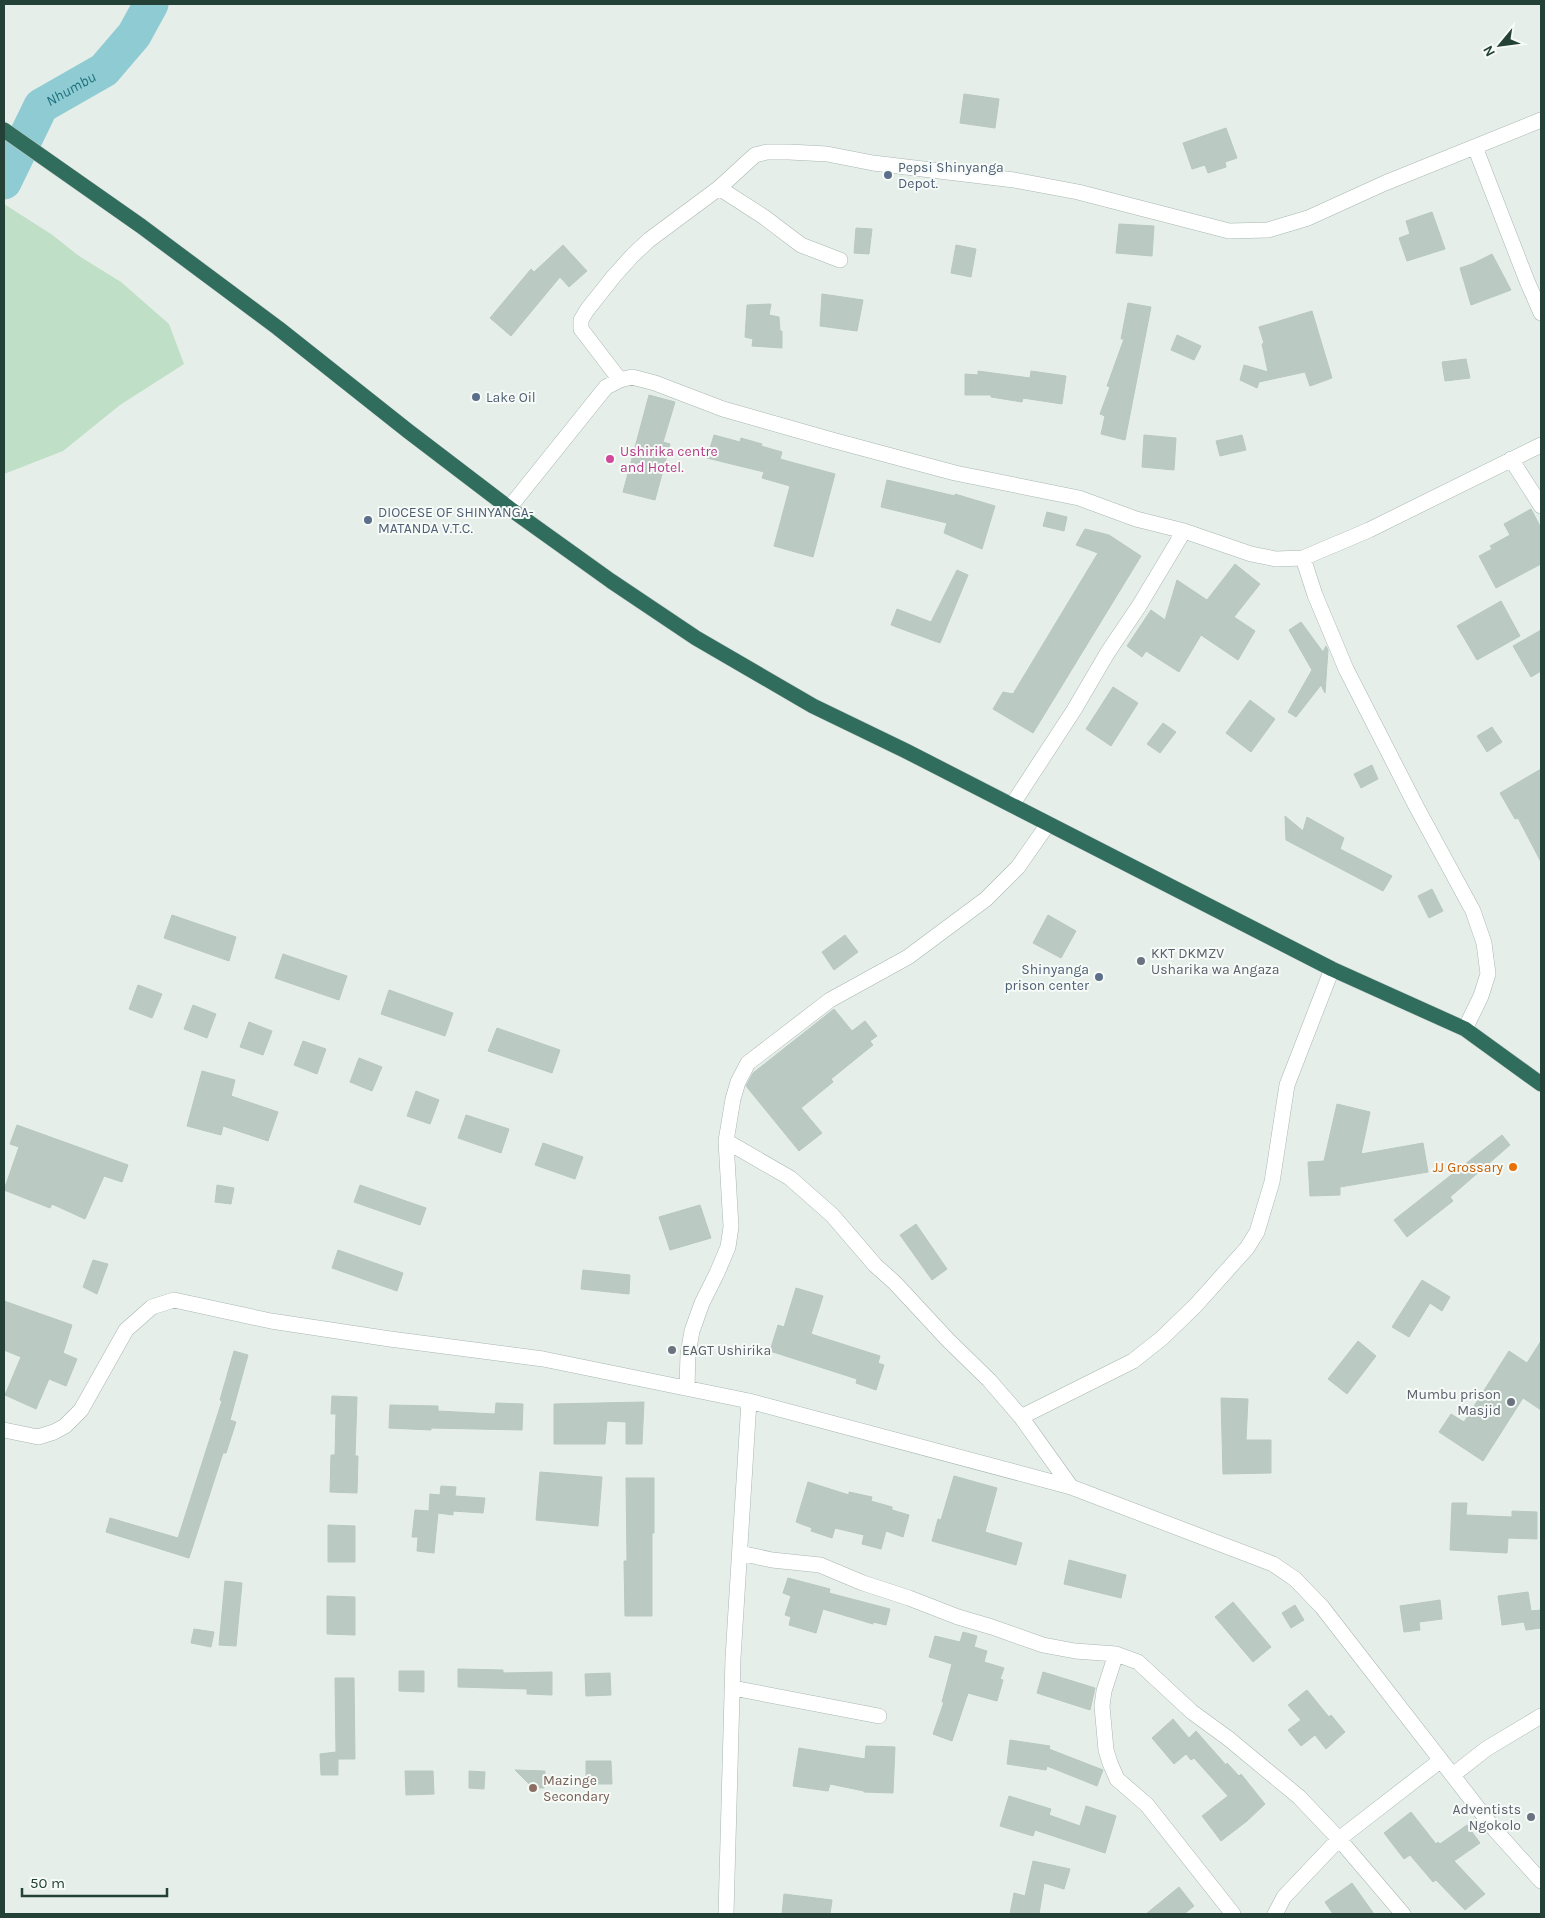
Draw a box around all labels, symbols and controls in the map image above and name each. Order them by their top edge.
north arrow [1475,20,1525,70]
text: N [1479,43,1499,60]
water label: Nhumbu [43,68,99,110]
place label: Pepsi Shinyanga Depot. [898,159,1004,192]
marker: Pepsi Shinyanga Depot. [882,169,894,181]
place label: Lake Oil [486,389,536,406]
marker: Lake Oil [470,391,482,403]
place label: Ushirika centre and Hotel. [620,443,718,476]
marker: Ushirika centre and Hotel. [604,453,616,465]
place label: DIOCESE OF SHINYANGA- MATANDA V.T.C. [378,504,534,537]
marker: DIOCESE OF SHINYANGA- MATANDA V.T.C. [362,514,374,526]
place label: KKT DKMZV Usharika wa Angaza [1151,945,1279,978]
marker: KKT DKMZV Usharika wa Angaza [1135,955,1147,967]
place label: Shinyanga prison center [1004,961,1090,994]
marker: Shinyanga prison center [1093,971,1105,983]
place label: JJ Grossary [1433,1159,1503,1176]
marker: JJ Grossary [1507,1161,1519,1173]
place label: EAGT Ushirika [682,1342,771,1359]
marker: EAGT Ushirika [666,1344,678,1356]
place label: Mumbu prison Masjid [1407,1386,1501,1419]
marker: Mumbu prison Masjid [1505,1396,1517,1408]
place label: Mazinge Secondary [543,1772,610,1805]
marker: Mazinge Secondary [527,1782,539,1794]
place label: Adventists Ngokolo [1453,1801,1521,1834]
marker: Adventists Ngokolo [1525,1811,1537,1823]
scale bar [22,1866,168,1898]
text: 50 m [30,1874,65,1892]

